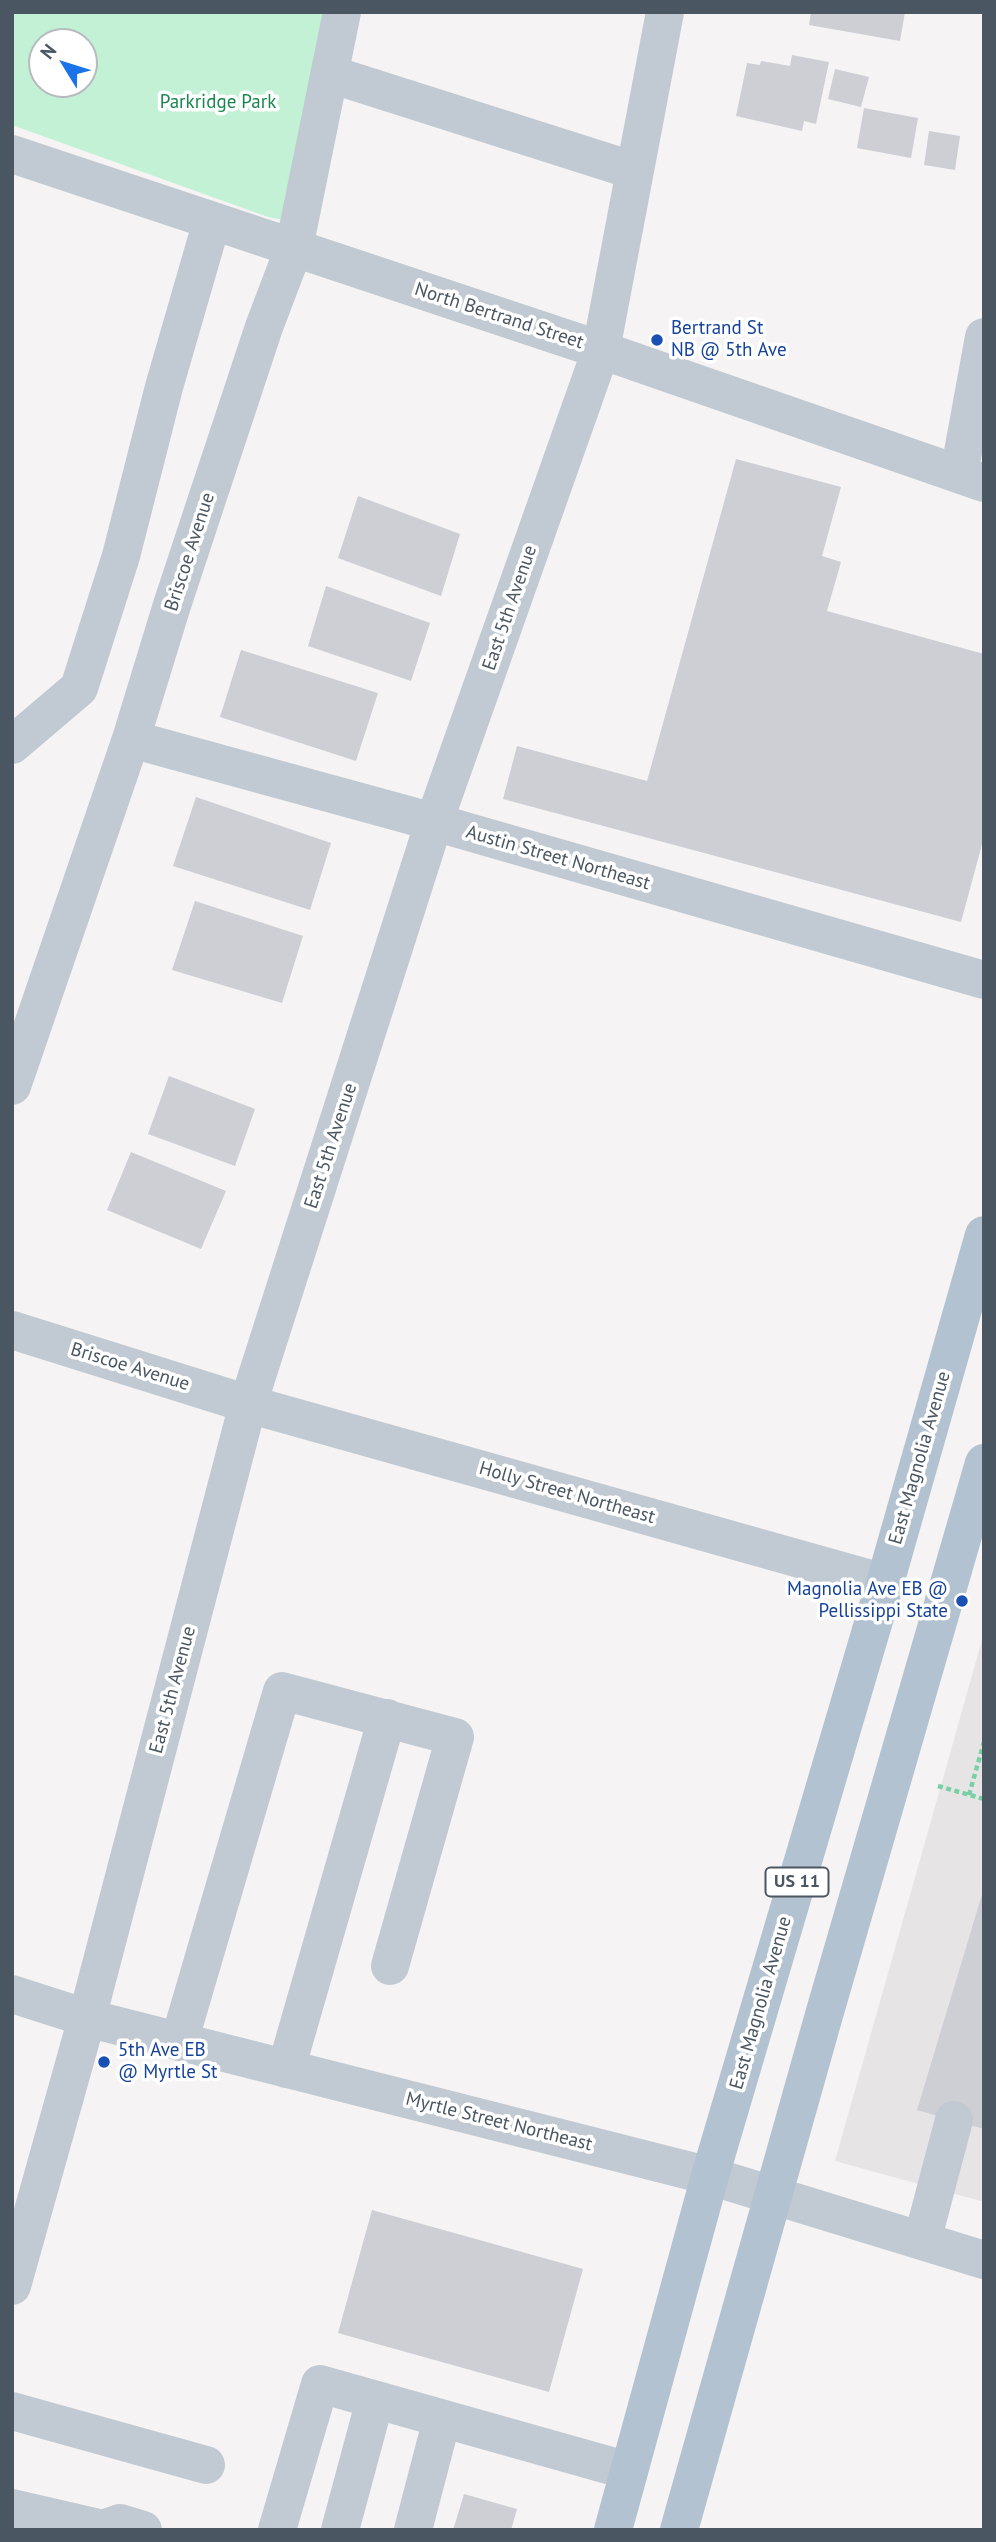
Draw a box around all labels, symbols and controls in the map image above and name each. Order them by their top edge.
north arrow [28,28,98,98]
text: N [35,39,61,64]
park label: Parkridge Park [160,92,276,114]
street label: North Bertrand Street [412,278,586,354]
place label: Bertrand St NB @ 5th Ave [671,318,787,362]
marker: Bertrand St NB @ 5th Ave [649,332,665,348]
street label: Briscoe Avenue [160,490,220,614]
street label: East 5th Avenue [478,542,542,674]
street label: Austin Street Northeast [463,821,653,895]
street label: East 5th Avenue [300,1080,362,1212]
street label: Briscoe Avenue [68,1338,192,1396]
street label: East Magnolia Avenue [884,1369,956,1547]
street label: Holly Street Northeast [476,1457,658,1529]
place label: Magnolia Ave EB @ Pellissippi State [787,1579,948,1623]
marker: Magnolia Ave EB @ Pellissippi State [954,1593,970,1609]
street label: East 5th Avenue [145,1624,201,1756]
road number: US 11 [766,1868,828,1896]
street label: East Magnolia Avenue [725,1914,797,2092]
place label: 5th Ave EB @ Myrtle St [118,2040,217,2084]
marker: 5th Ave EB @ Myrtle St [96,2054,112,2070]
street label: Myrtle Street Northeast [403,2088,595,2156]

